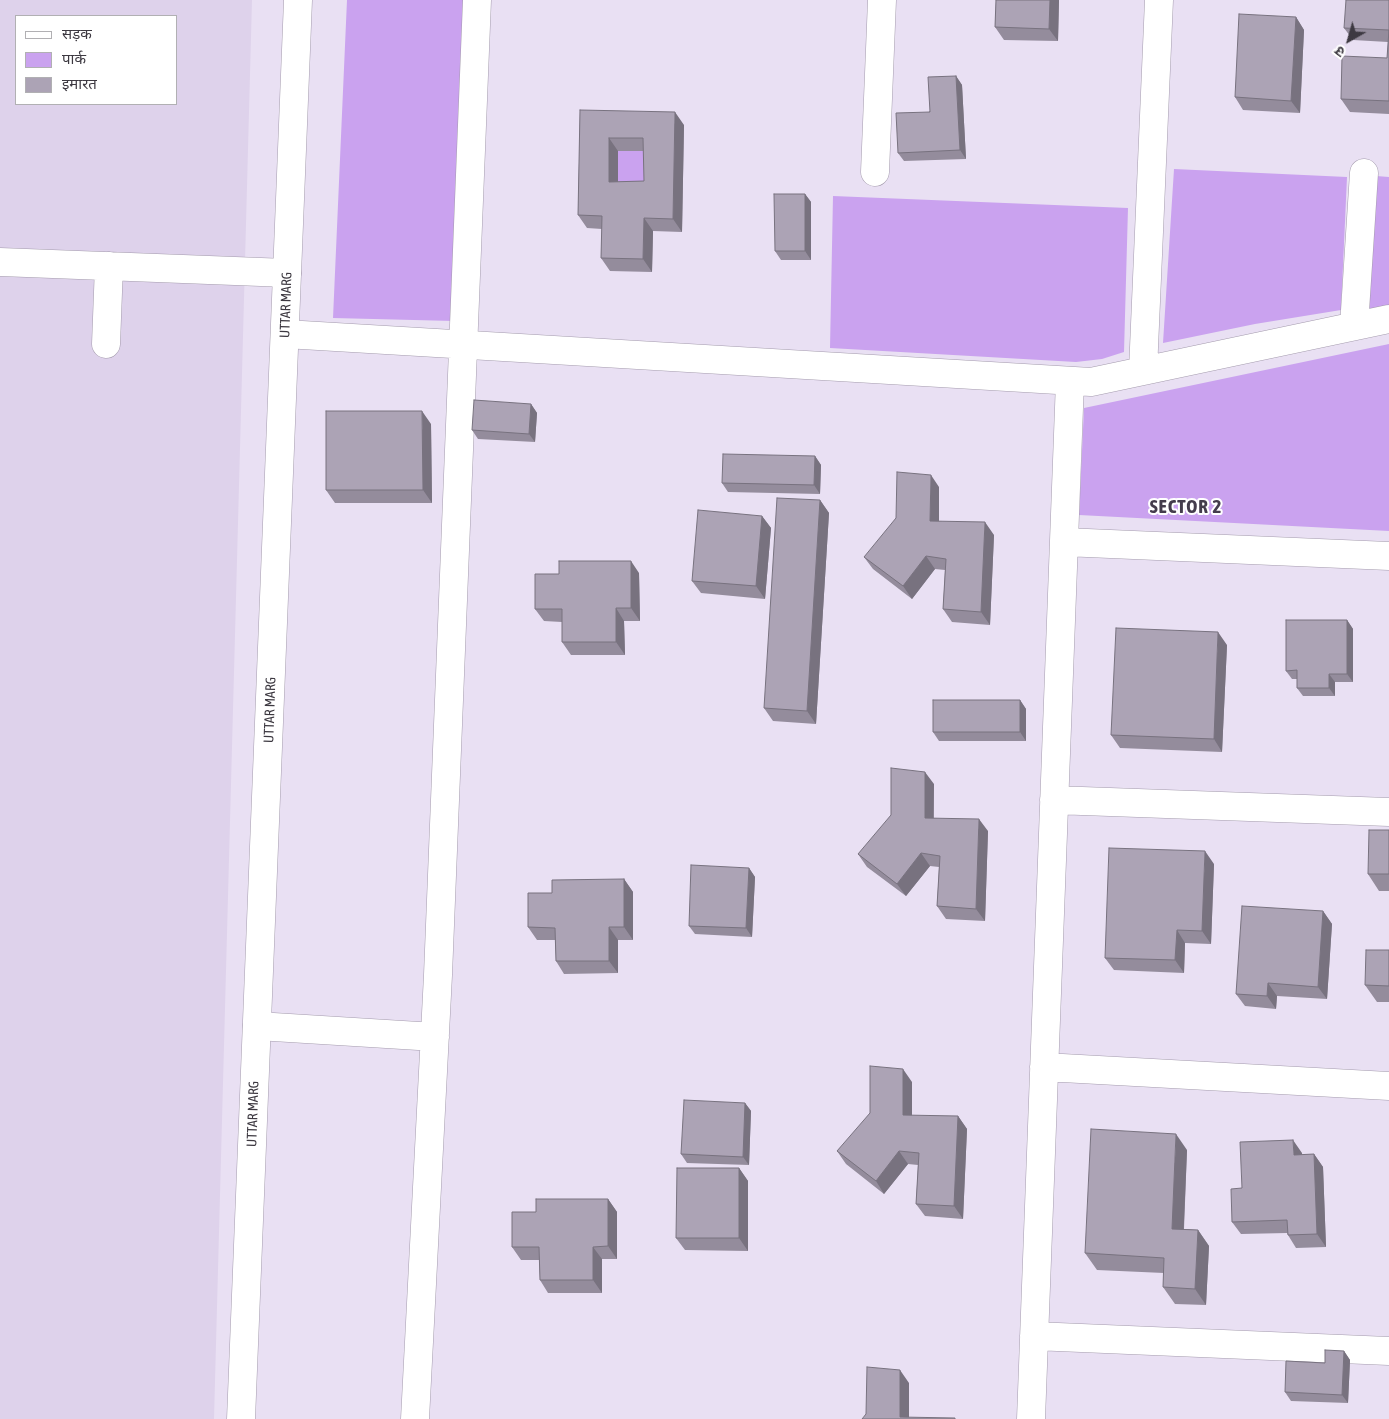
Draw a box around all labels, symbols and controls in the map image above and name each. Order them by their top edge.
legend [15,15,178,105]
north arrow [1324,15,1374,65]
text: सड़क [62,25,92,42]
text: उ [1332,43,1348,61]
text: पार्क [62,50,86,67]
text: इमारत [62,75,97,92]
street label: UTTAR MARG [276,272,296,338]
district label: SECTOR 2 [1149,496,1223,518]
street label: UTTAR MARG [260,677,280,743]
street label: UTTAR MARG [243,1081,263,1147]

